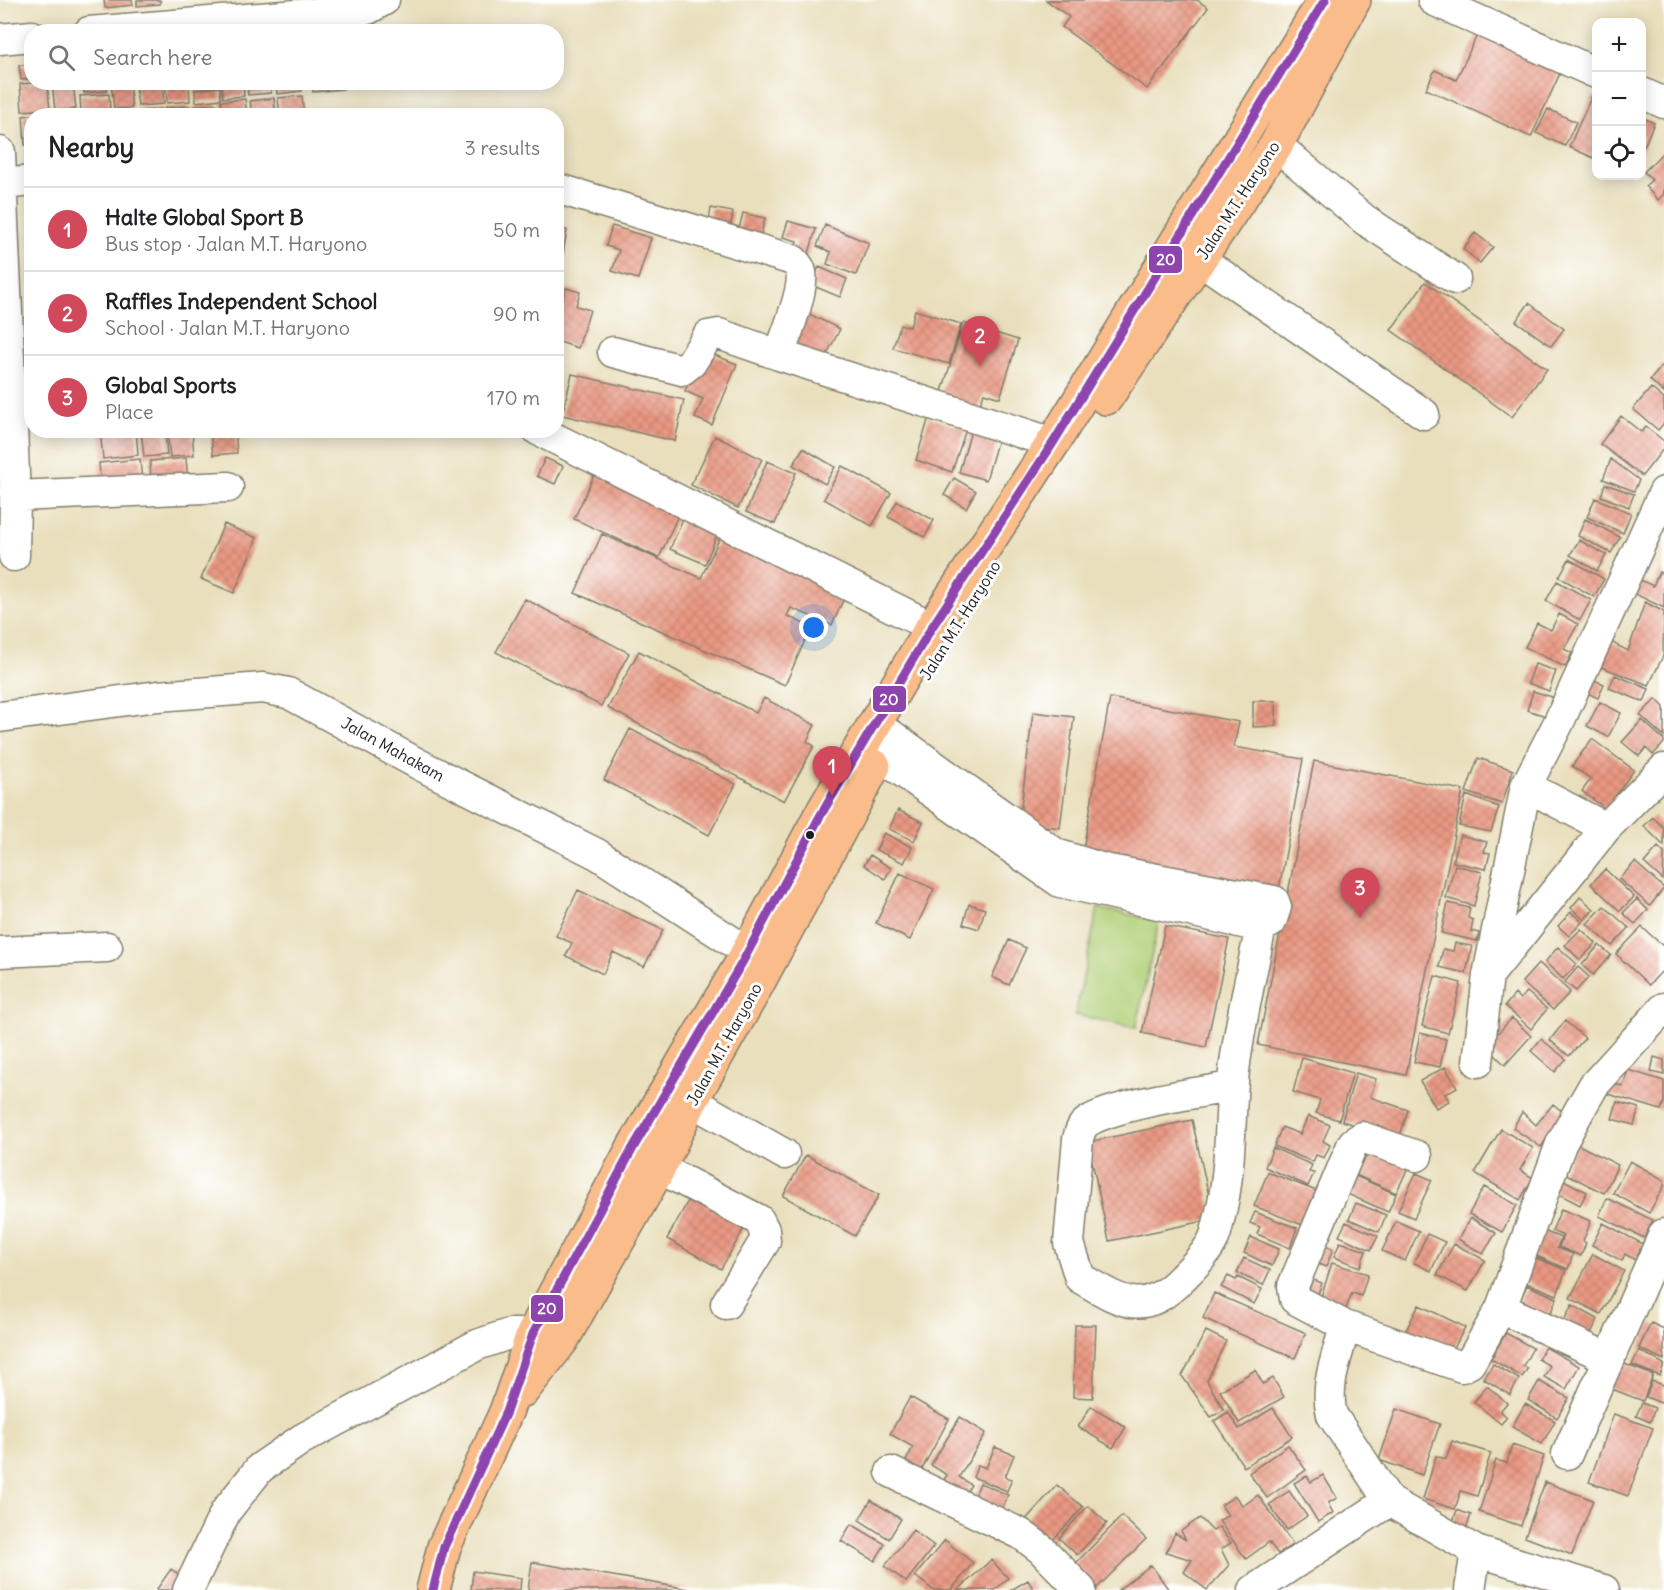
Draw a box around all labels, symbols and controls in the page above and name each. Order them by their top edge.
map controls [1592,18,1646,180]
button: + [1592,18,1646,72]
search box [24,24,564,90]
icon: search [45,41,78,74]
text: Search here [93,43,212,71]
button: − [1592,72,1646,126]
button: locate [1592,126,1646,180]
text: Nearby [48,131,134,164]
text: 3 results [464,135,540,160]
street label: Jalan M.T. Haryono [1192,137,1284,263]
text: Halte Global Sport B [105,203,304,231]
text: 1 [64,217,71,242]
text: 50 m [493,217,540,242]
text: Bus stop · Jalan M.T. Haryono [105,231,367,256]
line badge: 20 [1148,245,1183,274]
text: 20 [1156,249,1176,269]
text: Raffles Independent School [105,287,378,315]
text: 2 [62,301,73,326]
text: 90 m [493,301,540,326]
text: School · Jalan M.T. Haryono [105,315,350,340]
pin: 2 [960,316,1000,366]
text: Global Sports [105,371,237,399]
text: 3 [62,385,73,410]
text: 170 m [487,385,540,410]
text: Place [105,399,153,424]
street label: Jalan M.T. Haryono [915,557,1005,683]
your location [799,613,828,642]
line badge: 20 [872,685,907,713]
text: 20 [879,689,899,709]
street label: Jalan Mahakam [338,712,448,786]
pin: 1 [812,746,852,796]
unlabelled marker [804,829,816,841]
pin: 3 [1340,868,1380,918]
street label: Jalan M.T. Haryono [682,979,766,1109]
line badge: 20 [530,1294,564,1323]
text: 20 [537,1298,557,1318]

